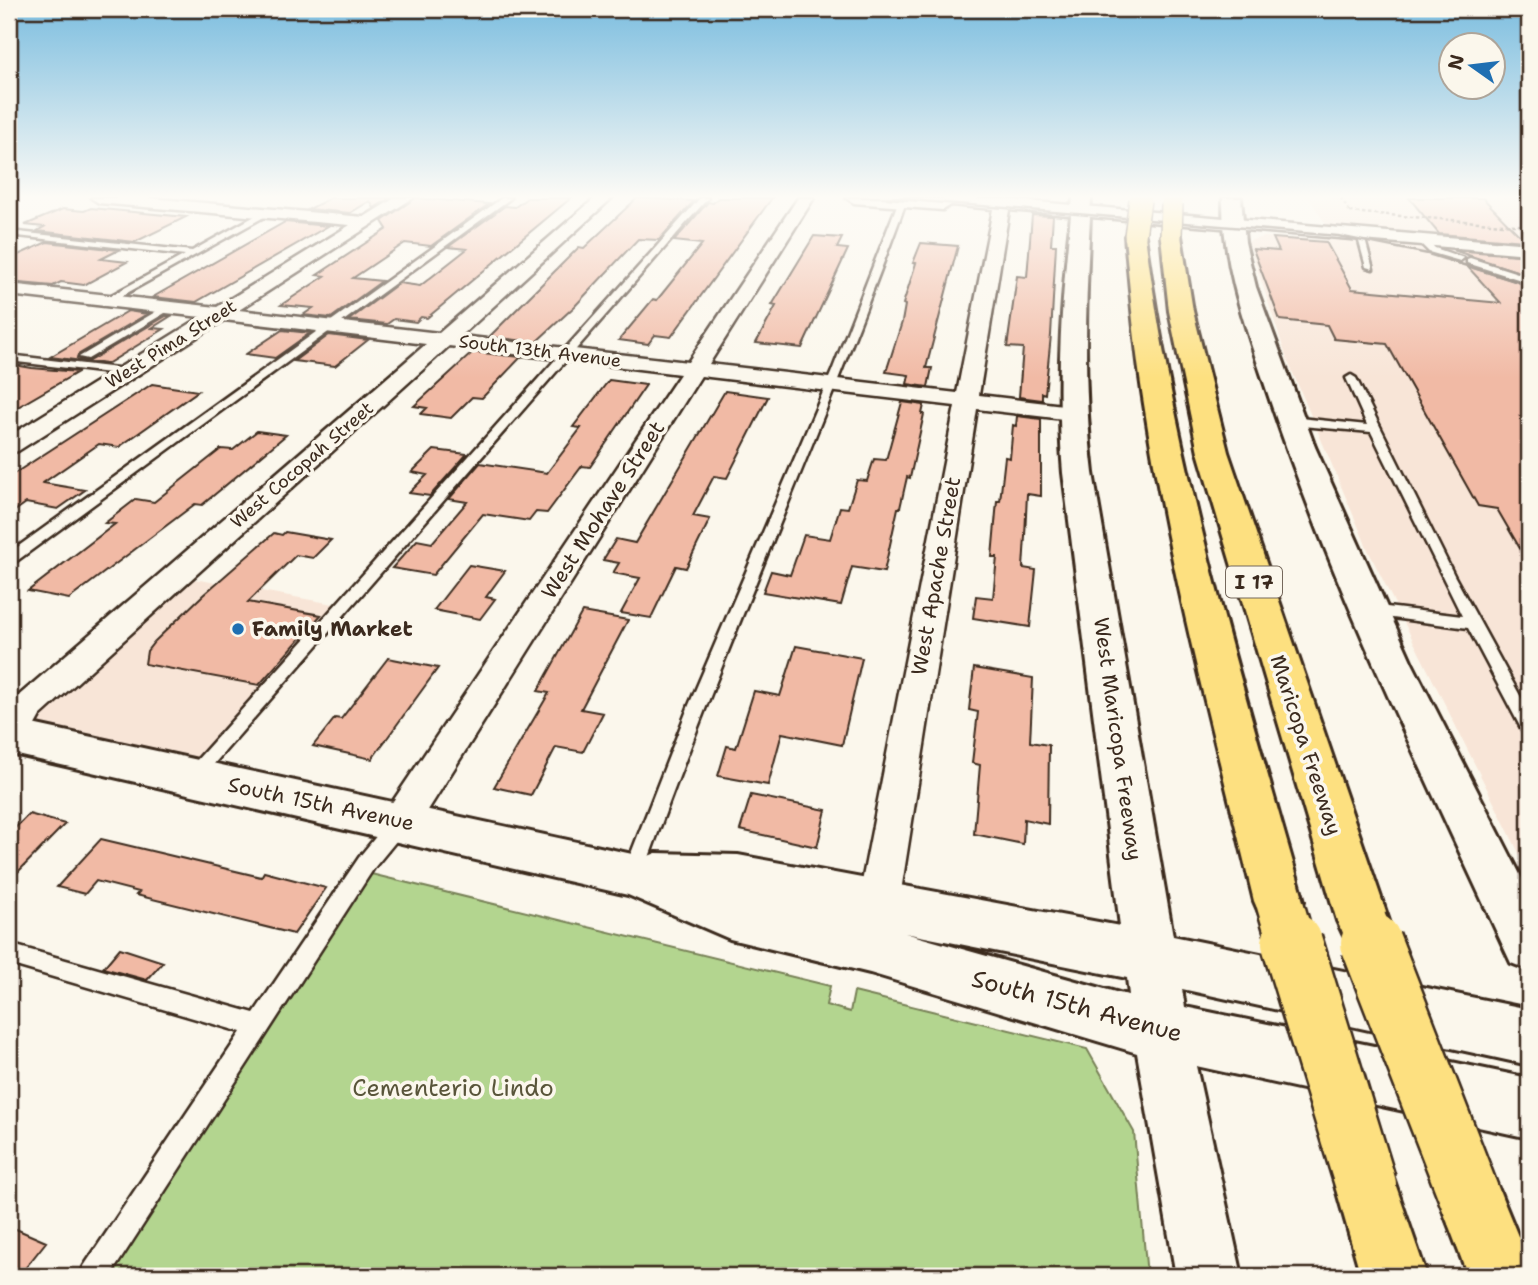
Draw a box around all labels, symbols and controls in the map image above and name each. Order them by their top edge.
north arrow [1436,32,1506,102]
text: N [1442,52,1470,72]
street label: West Pima Street [101,294,241,394]
street label: South 13th Avenue [457,329,623,373]
street label: West Cocopah Street [225,396,379,534]
street label: West Mohave Street [535,416,671,604]
street label: West Apache Street [905,474,967,678]
road number: I 17 [1226,566,1282,597]
place label: Family Market [252,615,413,643]
street label: West Maricopa Freeway [1087,616,1149,862]
marker: Family Market [230,621,246,637]
street label: Maricopa Freeway [1264,651,1348,839]
street label: South 15th Avenue [225,771,417,837]
street label: South 15th Avenue [968,962,1186,1050]
park label: Cementerio Lindo [352,1072,554,1104]

